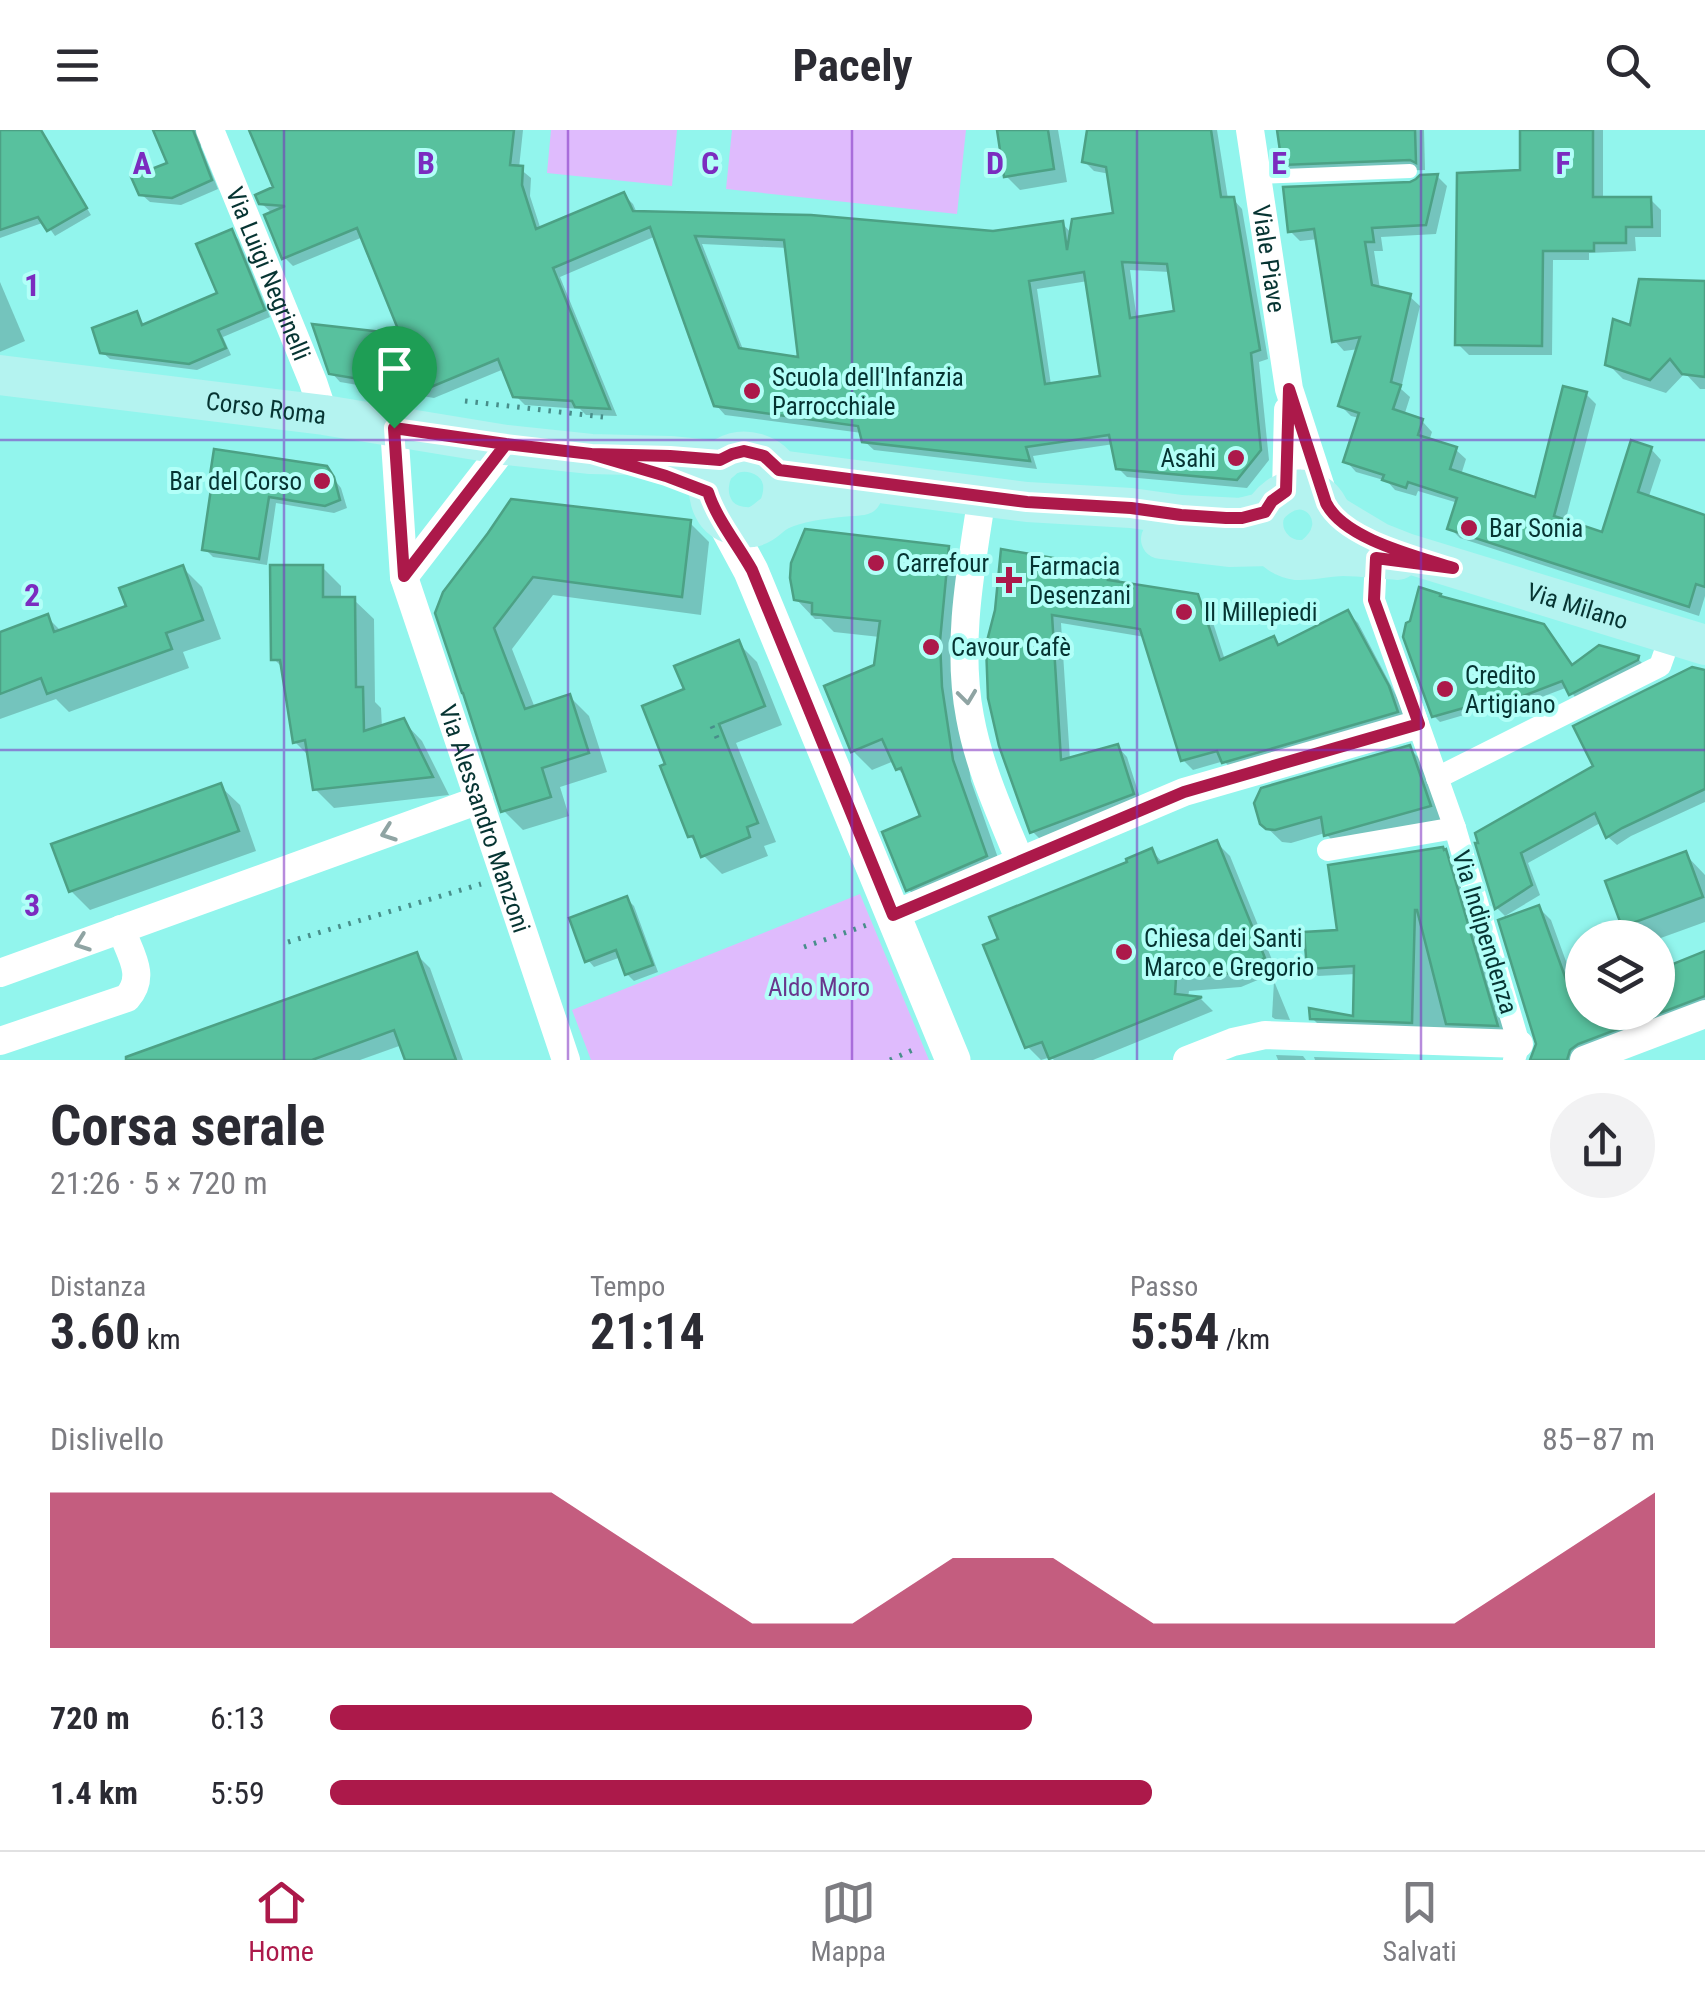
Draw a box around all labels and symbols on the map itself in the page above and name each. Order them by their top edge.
text: A [132,144,152,182]
text: B [417,144,435,182]
text: C [701,144,719,182]
text: D [986,144,1004,182]
text: E [1271,144,1287,182]
text: F [1555,144,1571,182]
street label: Via Luigi Negrinelli [220,183,317,364]
street label: Viale Piave [1247,203,1292,314]
text: 1 [24,266,40,304]
pin [352,326,437,429]
place label: Scuola dell'Infanzia Parrocchiale [772,363,964,421]
marker: Scuola dell'Infanzia Parrocchiale [741,380,763,402]
street label: Corso Roma [204,386,328,430]
place label: Asahi [1160,444,1216,473]
marker: Asahi [1225,447,1247,469]
place label: Bar del Corso [169,467,302,496]
marker: Bar del Corso [311,470,333,492]
place label: Bar Sonia [1489,514,1583,543]
marker: Bar Sonia [1458,517,1480,539]
place label: Carrefour [896,549,989,578]
marker: Carrefour [865,552,887,574]
place label: Farmacia Desenzani [1029,552,1131,610]
marker: Farmacia Desenzani [998,569,1020,591]
text: 2 [24,576,40,614]
street label: Via Milano [1523,577,1632,635]
place label: Il Millepiedi [1204,598,1317,627]
marker: Il Millepiedi [1173,601,1195,623]
place label: Cavour Cafè [951,633,1071,662]
marker: Cavour Cafè [920,636,942,658]
place label: Credito Artigiano [1465,661,1555,719]
marker: Credito Artigiano [1434,678,1456,700]
one-way arrow [956,689,977,705]
street label: Via Alessandro Manzoni [433,701,537,936]
one-way arrow [380,821,397,842]
street label: Via Indipendenza [1446,847,1524,1017]
text: 3 [24,886,40,924]
place label: Chiesa dei Santi Marco e Gregorio [1144,924,1314,982]
one-way arrow [74,931,91,952]
marker: Chiesa dei Santi Marco e Gregorio [1113,941,1135,963]
park label: Aldo Moro [768,973,870,1002]

